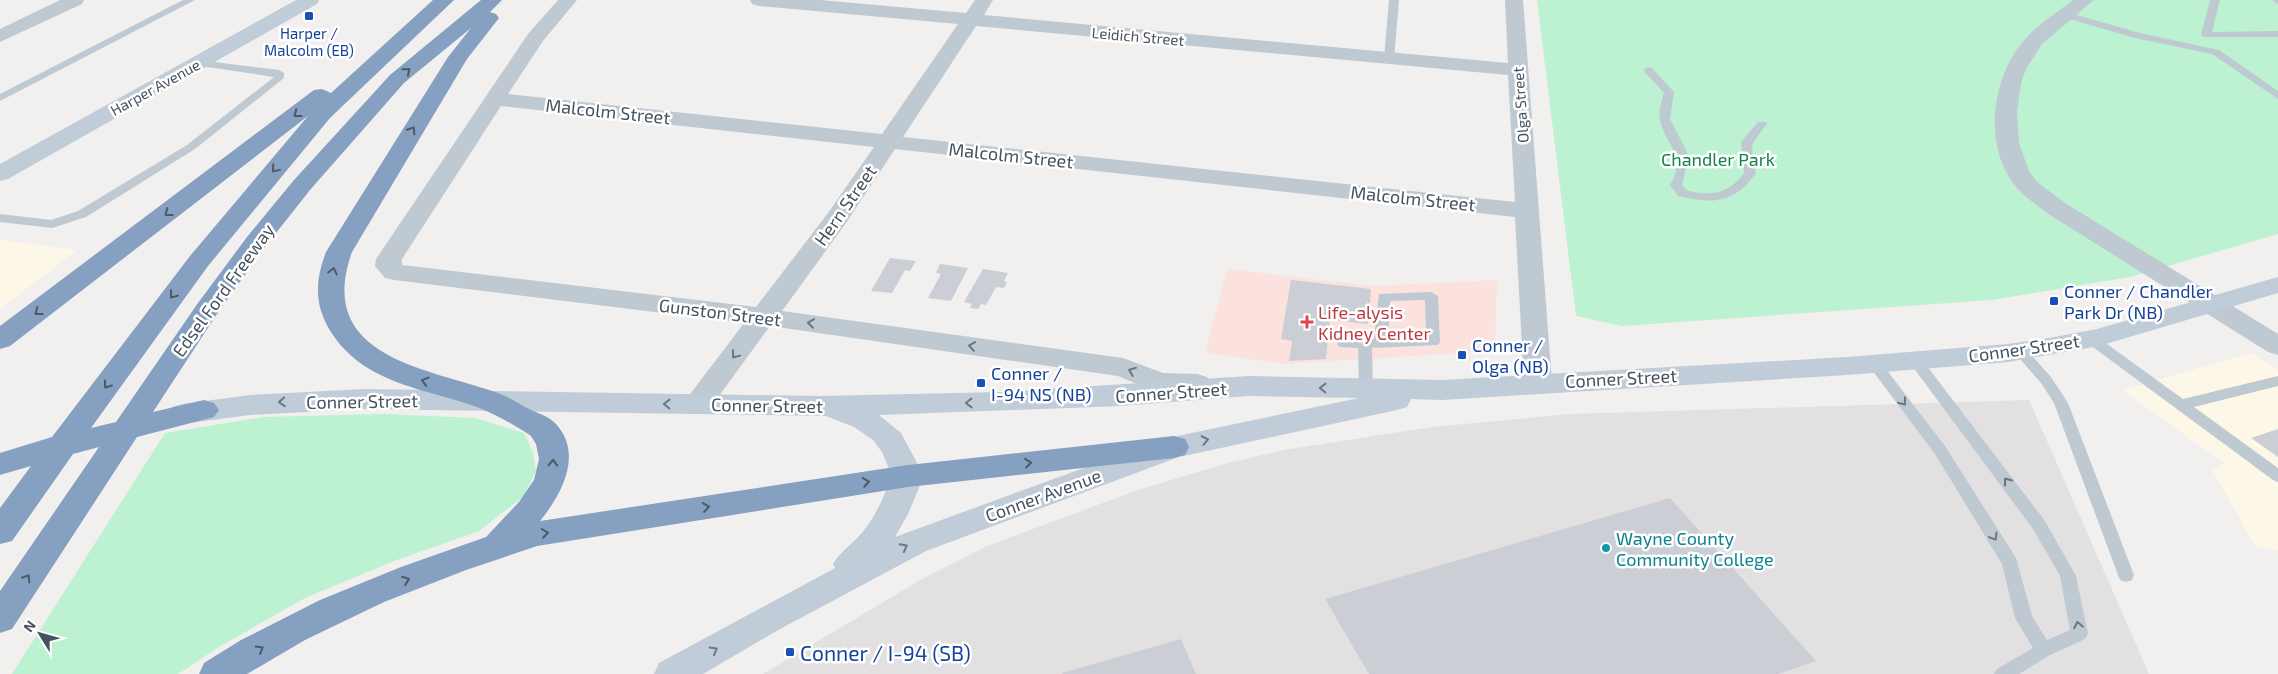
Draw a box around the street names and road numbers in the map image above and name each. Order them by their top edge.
street label: Leidich Street [1091,23,1185,49]
street label: Harper Avenue [107,55,203,119]
street label: Olga Street [1508,66,1532,144]
street label: Malcolm Street [545,94,671,128]
street label: Malcolm Street [948,138,1074,172]
street label: Hern Street [809,160,881,250]
street label: Malcolm Street [1350,181,1476,215]
street label: Edsel Ford Freeway [167,219,279,361]
street label: Gunston Street [658,294,782,330]
street label: Conner Street [1967,329,2081,367]
street label: Conner Street [1565,364,1678,392]
street label: Conner Street [1114,377,1228,407]
street label: Conner Street [306,389,418,413]
street label: Conner Street [711,393,823,417]
street label: Conner Avenue [982,464,1104,526]

